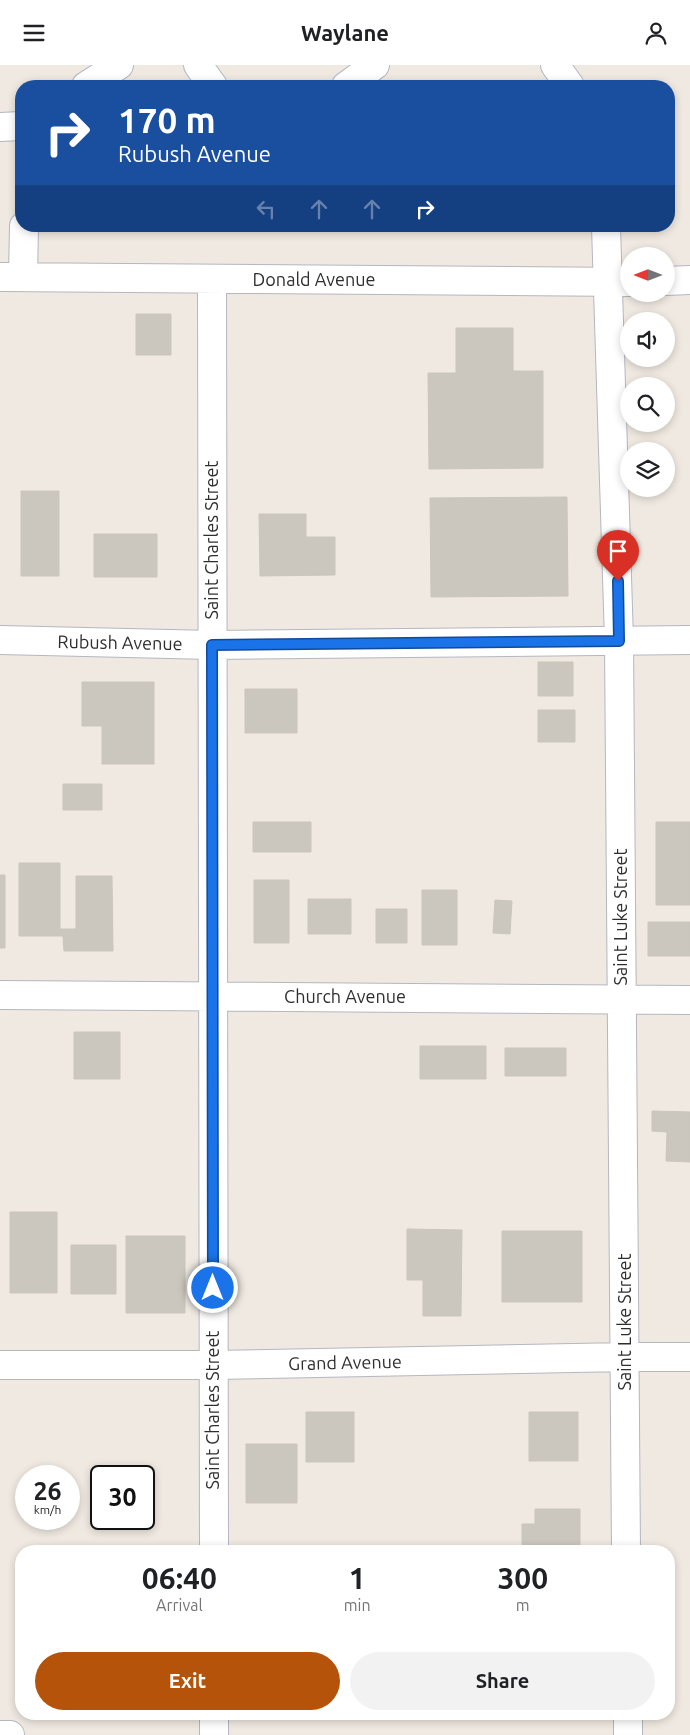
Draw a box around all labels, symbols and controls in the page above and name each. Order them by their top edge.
icon: menu [20,19,48,47]
icon: person [642,19,670,47]
text: Waylane [301,20,389,45]
icon: right [35,100,100,165]
text: 170 m [118,100,216,140]
text: Rubush Avenue [118,141,271,166]
icon: left [252,195,280,223]
icon: ahead [305,195,333,223]
icon: ahead [358,195,386,223]
icon: right [411,195,439,223]
north arrow [620,247,675,303]
map controls [620,247,675,497]
street label: Donald Avenue [253,269,375,289]
button: sound [620,312,675,367]
button: search [620,377,675,432]
button: layers [620,442,675,497]
street label: Saint Charles Street [201,461,221,619]
pin [597,530,639,581]
icon: arrive [604,537,632,565]
street label: Rubush Avenue [57,631,183,653]
street label: Saint Luke Street [610,848,630,986]
street label: Church Avenue [284,986,406,1006]
street label: Saint Luke Street [614,1253,634,1391]
position arrow [186,1261,238,1313]
street label: Saint Charles Street [202,1331,222,1489]
street label: Grand Avenue [288,1351,402,1373]
speed limit sign: 30 [90,1465,155,1530]
text: 26 [33,1477,62,1505]
text: km/h [34,1503,61,1516]
text: 06:40 [142,1561,217,1595]
text: 1 [349,1561,366,1595]
text: 300 [497,1561,548,1595]
text: Arrival [156,1596,203,1614]
text: min [344,1596,371,1614]
text: m [516,1596,530,1614]
button: Exit [35,1652,340,1710]
button: Share [350,1652,655,1710]

